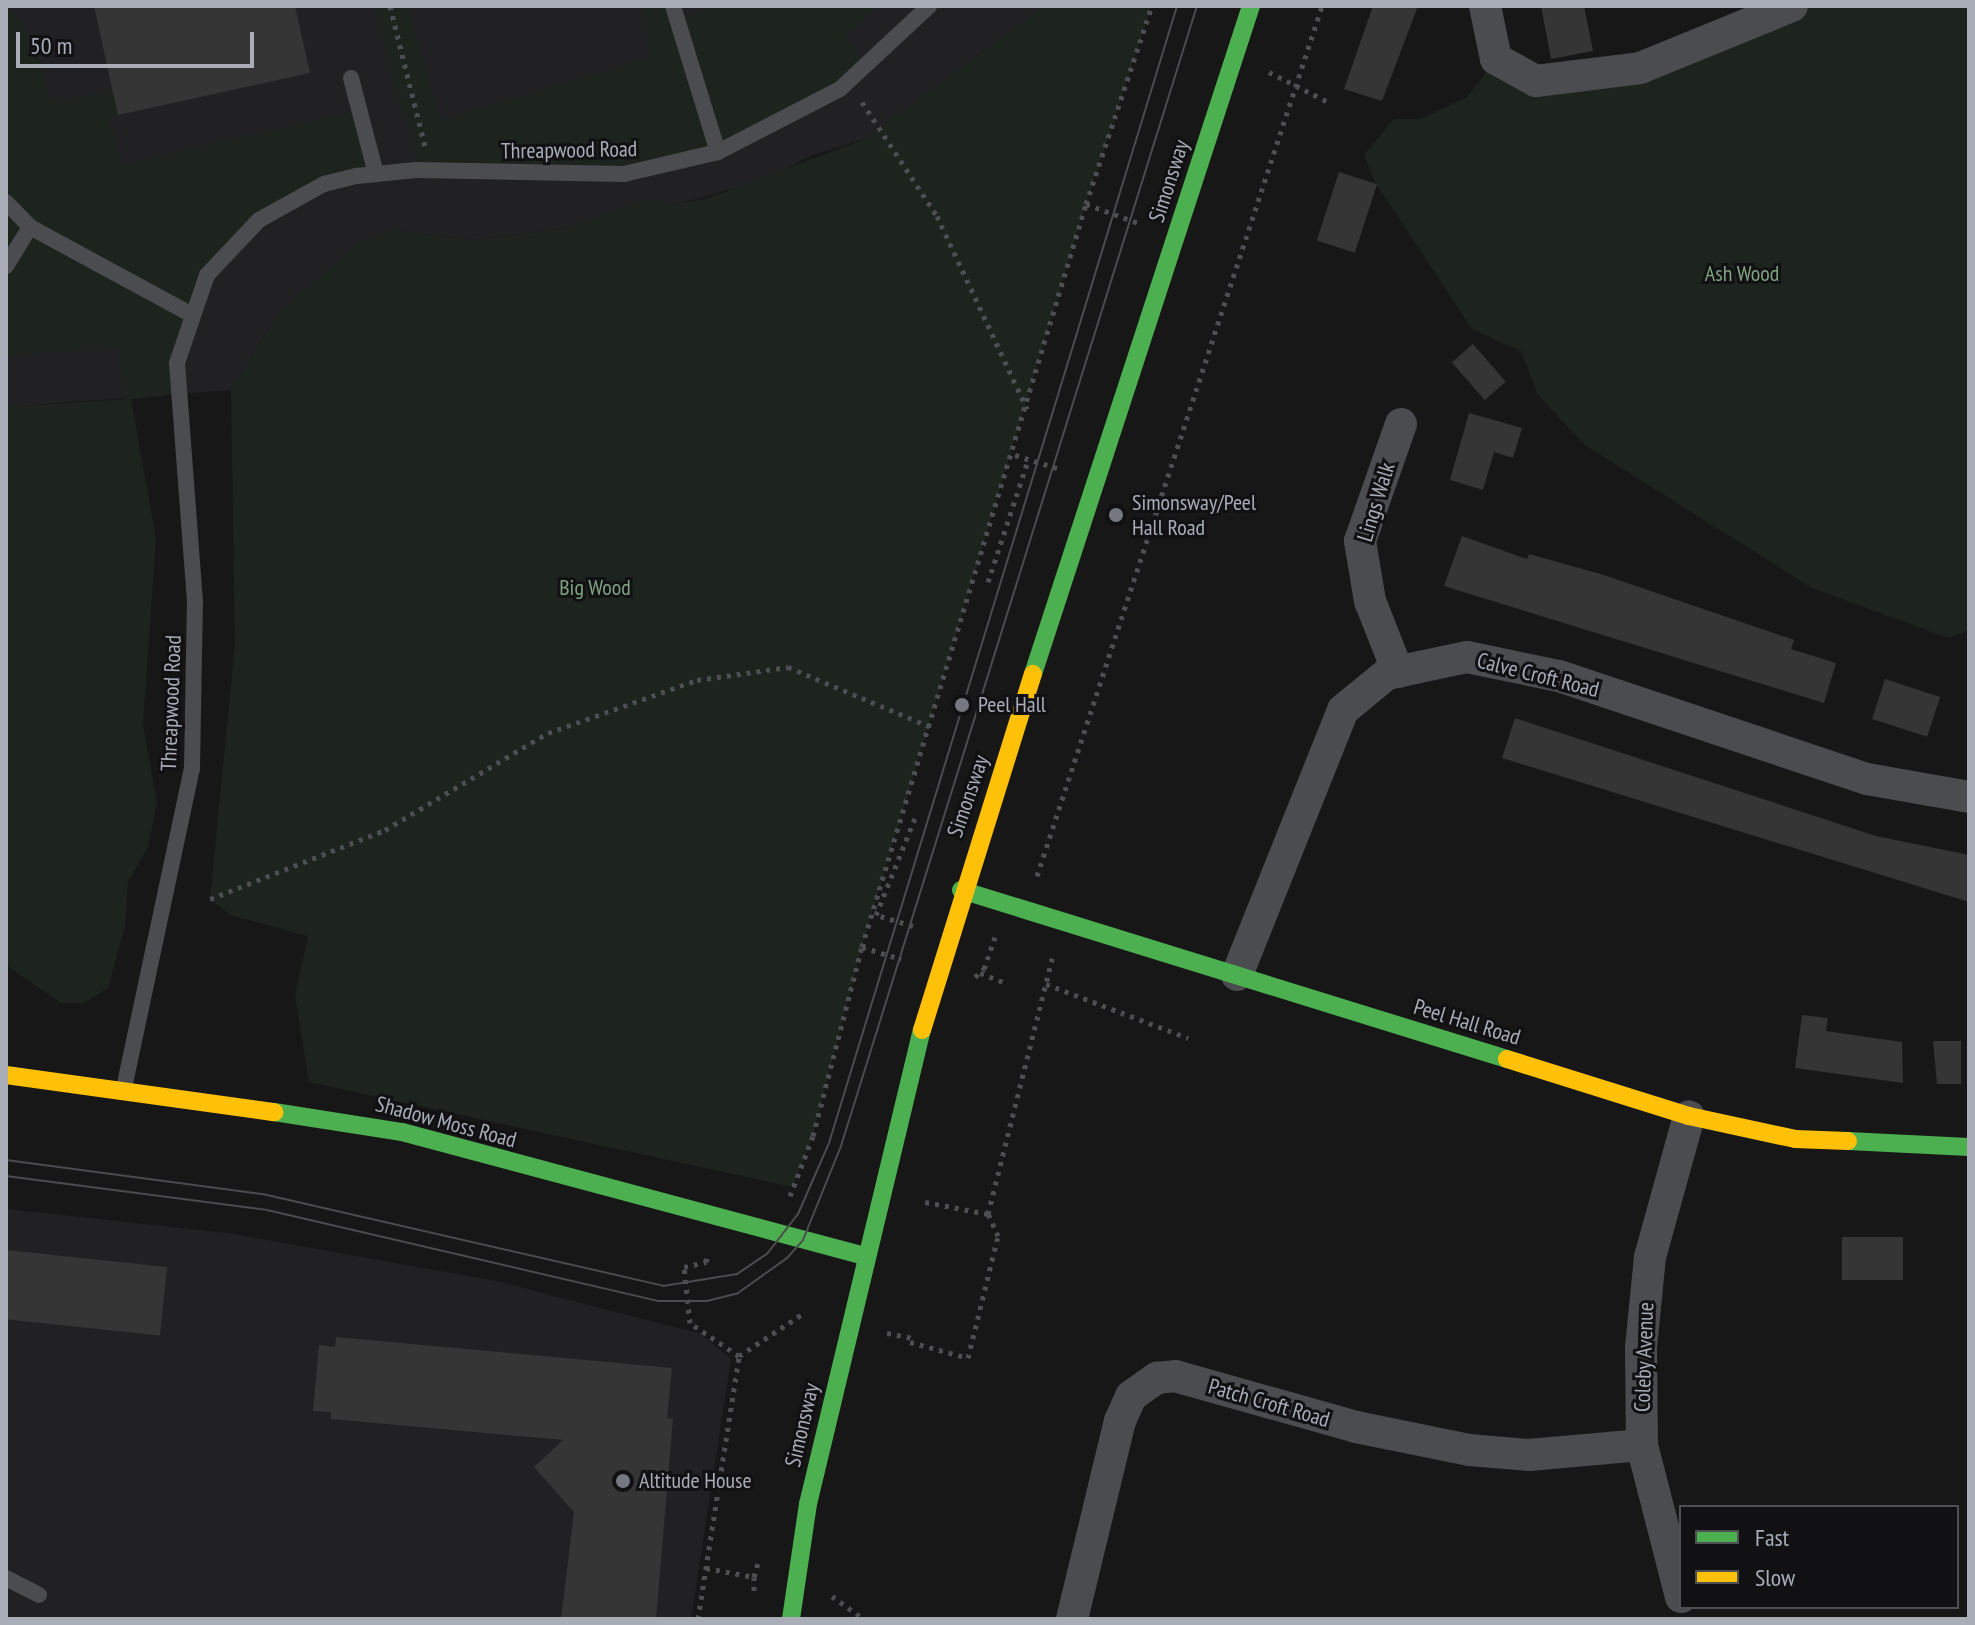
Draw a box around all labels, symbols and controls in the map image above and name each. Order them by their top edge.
scale bar [20,16,258,66]
text: 50 m [30,30,72,61]
street label: Threapwood Road [501,136,637,164]
street label: Simonsway [1143,136,1195,226]
park label: Ash Wood [1705,261,1779,287]
street label: Lings Walk [1351,459,1401,545]
place label: Simonsway/Peel Hall Road [1132,489,1256,540]
marker: Simonsway/Peel Hall Road [1107,506,1125,524]
park label: Big Wood [559,575,631,601]
street label: Threapwood Road [155,634,187,772]
street label: Calve Croft Road [1474,647,1602,703]
place label: Peel Hall [978,692,1046,718]
marker: Peel Hall [953,696,971,714]
street label: Simonsway [942,751,994,841]
street label: Peel Hall Road [1410,993,1524,1051]
street label: Shadow Moss Road [373,1090,519,1154]
street label: Coleby Avenue [1629,1301,1659,1413]
street label: Patch Croft Road [1205,1373,1333,1433]
street label: Simonsway [780,1381,824,1469]
place label: Altitude House [639,1468,752,1494]
marker: Altitude House [614,1472,632,1490]
legend [1679,1505,1959,1609]
text: Fast [1755,1522,1789,1553]
text: Slow [1755,1562,1795,1593]

